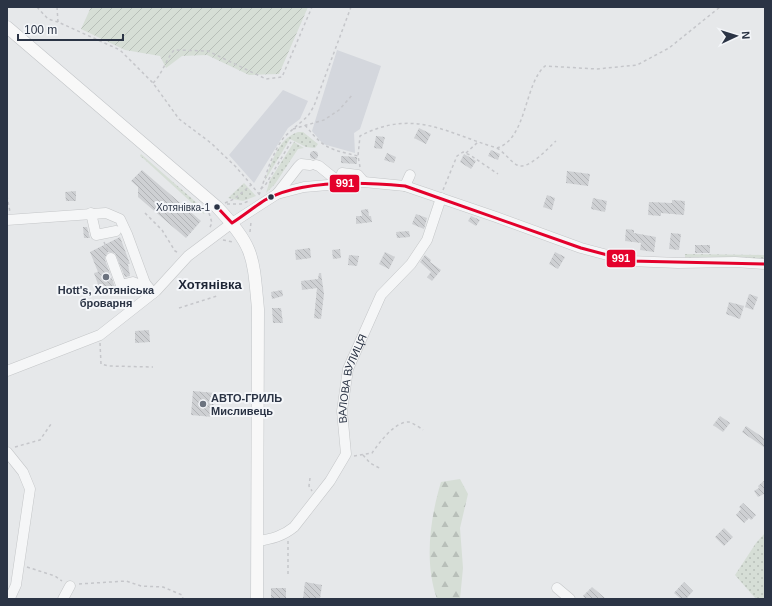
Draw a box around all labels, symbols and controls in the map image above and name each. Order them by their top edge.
scale bar [18,16,123,42]
north arrow [716,16,756,56]
text: 100 m [24,23,57,37]
text: N [740,31,752,40]
line badge: 991 [329,174,360,193]
text: 991 [336,177,354,189]
unlabelled marker [266,192,276,202]
place label: Хотянівка-1 [156,202,210,213]
marker: Хотянівка-1 [212,202,222,212]
line badge: 991 [606,249,636,268]
text: 991 [612,252,630,264]
marker: Hott's, Хотяніська броварня [101,272,111,282]
district label: Хотянівка [178,277,242,292]
place label: Hott's, Хотяніська броварня [58,284,155,309]
street label: ВАЛОВА ВУЛИЦЯ [336,332,369,424]
place label: АВТО-ГРИЛЬ Мисливець [211,392,282,417]
marker: АВТО-ГРИЛЬ Мисливець [198,399,208,409]

